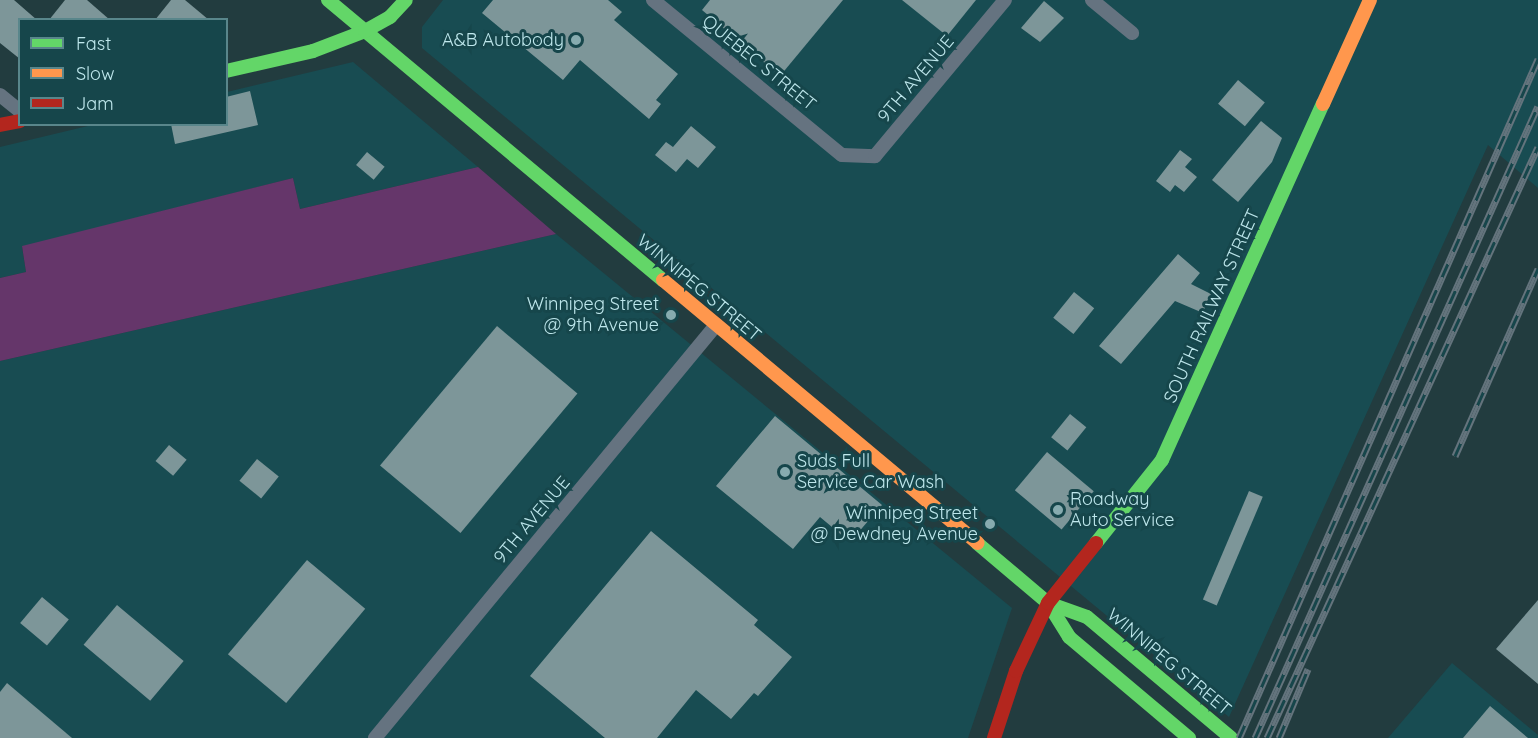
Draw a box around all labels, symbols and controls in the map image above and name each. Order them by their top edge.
street label: QUEBEC STREET [698,11,820,115]
legend [18,18,228,126]
place label: A&B Autobody [442,29,564,51]
street label: 9TH AVENUE [873,31,959,127]
text: Fast [76,32,111,55]
marker: A&B Autobody [569,33,583,47]
text: Slow [76,62,114,85]
text: Jam [76,92,114,115]
street label: SOUTH RAILWAY STREET [1159,206,1265,406]
street label: WINNIPEG STREET [633,230,765,346]
place label: Winnipeg Street @ 9th Avenue [527,294,659,336]
marker: Winnipeg Street @ 9th Avenue [664,308,678,322]
place label: Suds Full Service Car Wash [797,451,944,494]
marker: Suds Full Service Car Wash [778,465,792,479]
street label: 9TH AVENUE [489,472,575,568]
place label: Roadway Auto Service [1070,489,1174,532]
place label: Winnipeg Street @ Dewdney Avenue [811,503,978,546]
marker: Roadway Auto Service [1051,503,1065,517]
marker: Winnipeg Street @ Dewdney Avenue [983,517,997,531]
street label: WINNIPEG STREET [1103,604,1235,720]

